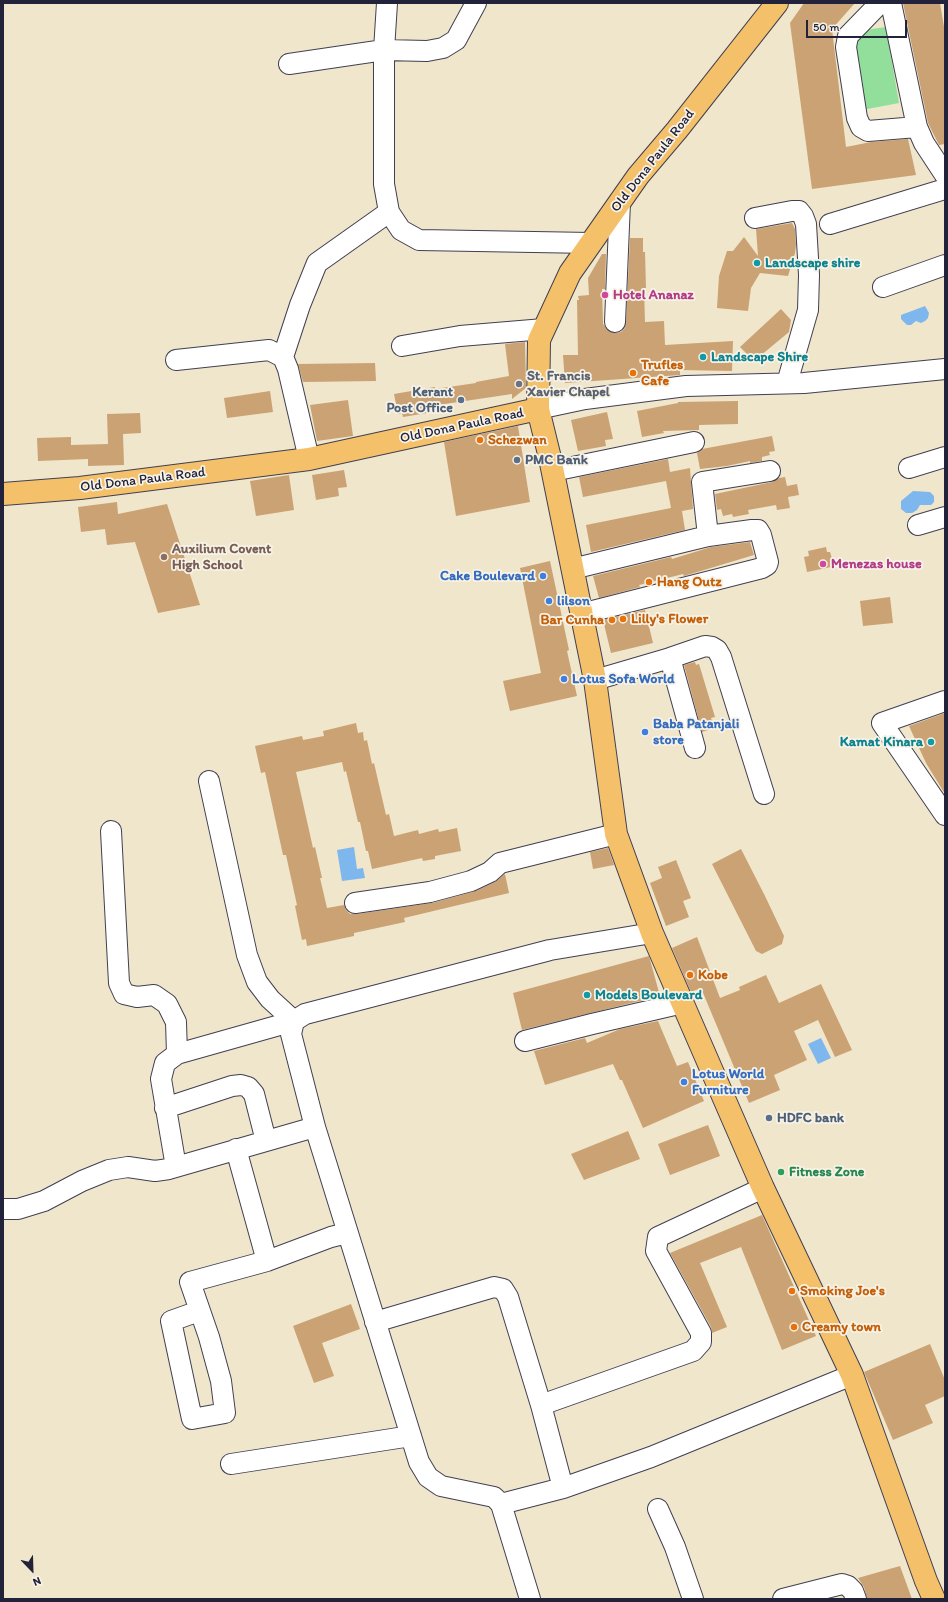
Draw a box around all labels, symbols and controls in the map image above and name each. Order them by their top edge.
scale bar [808,12,909,38]
text: 50 m [813,20,839,34]
street label: Old Dona Paula Road [608,106,698,216]
place label: Landscape shire [765,255,860,271]
marker: Landscape shire [752,258,762,268]
place label: Hotel Ananaz [613,287,694,303]
marker: Hotel Ananaz [600,290,610,300]
place label: Landscape Shire [711,349,808,365]
marker: Landscape Shire [698,352,708,362]
place label: Trufles Cafe [641,357,683,390]
place label: St. Francis Xavier Chapel [527,368,610,400]
marker: Trufles Cafe [628,368,638,378]
marker: St. Francis Xavier Chapel [514,379,524,389]
place label: Kerant Post Office [386,384,453,416]
marker: Kerant Post Office [456,395,466,405]
street label: Old Dona Paula Road [399,405,525,447]
place label: Schezwan [488,432,547,448]
marker: Schezwan [475,435,485,445]
place label: PMC Bank [525,452,588,468]
marker: PMC Bank [512,455,522,465]
street label: Old Dona Paula Road [79,464,207,496]
place label: Auxilium Covent High School [172,541,271,574]
marker: Auxilium Covent High School [159,552,169,562]
place label: Menezas house [831,556,922,572]
marker: Menezas house [818,559,828,569]
place label: Cake Boulevard [440,568,535,584]
marker: Cake Boulevard [538,571,548,581]
place label: Hang Outz [657,574,722,590]
marker: Hang Outz [644,577,654,587]
place label: lilson [557,593,590,609]
marker: lilson [544,596,554,606]
place label: Lilly's Flower [631,611,708,627]
place label: Bar Cunha [540,612,604,628]
marker: Lilly's Flower [618,614,628,624]
marker: Bar Cunha [607,615,617,625]
place label: Lotus Sofa World [572,671,675,687]
marker: Lotus Sofa World [559,674,569,684]
place label: Baba Patanjali store [653,716,739,748]
marker: Baba Patanjali store [640,727,650,737]
place label: Kamat Kinara [840,734,923,750]
marker: Kamat Kinara [926,737,936,747]
place label: Kobe [698,967,728,983]
marker: Kobe [685,970,695,980]
place label: Models Boulevard [595,987,703,1003]
marker: Models Boulevard [582,990,592,1000]
place label: Lotus World Furniture [692,1066,764,1098]
marker: Lotus World Furniture [679,1077,689,1087]
place label: HDFC bank [777,1110,844,1126]
marker: HDFC bank [764,1113,774,1123]
place label: Fitness Zone [789,1164,865,1180]
marker: Fitness Zone [776,1167,786,1177]
place label: Smoking Joe's [800,1283,885,1299]
marker: Smoking Joe's [787,1286,797,1296]
place label: Creamy town [802,1319,881,1335]
marker: Creamy town [789,1322,799,1332]
north arrow [12,1550,52,1590]
text: N [31,1574,43,1589]

